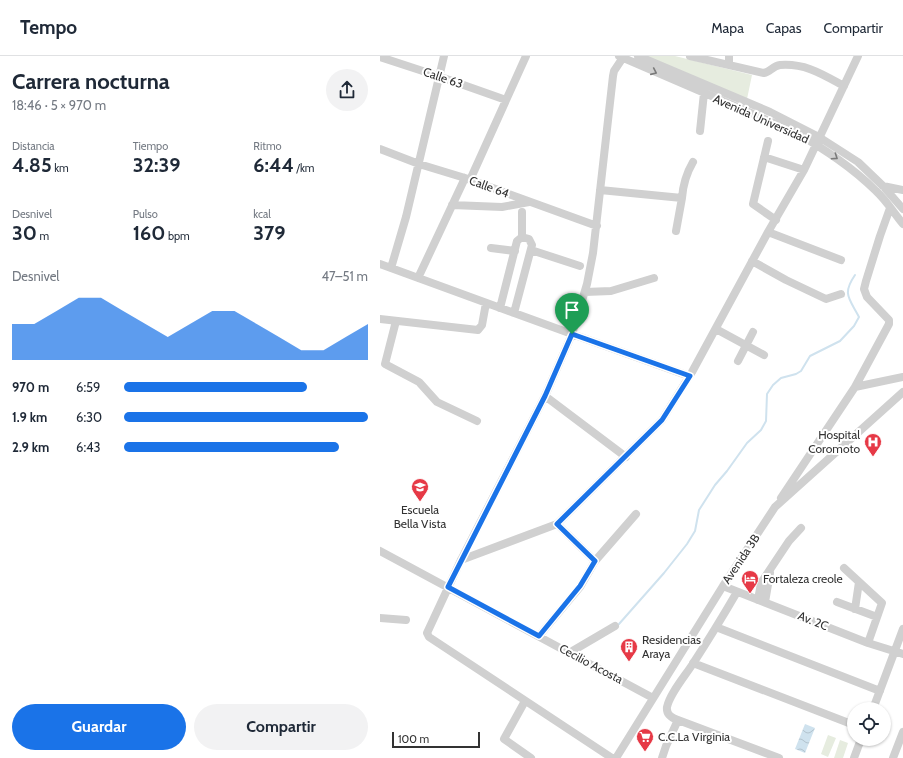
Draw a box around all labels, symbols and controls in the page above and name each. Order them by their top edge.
text: Tempo [20,16,77,39]
text: Mapa [711,19,744,37]
text: Capas [766,19,802,37]
text: Compartir [824,19,883,37]
street label: Calle 63 [421,64,465,91]
one-way arrow [651,67,658,75]
text: Carrera nocturna [12,68,170,95]
button: share [326,69,368,111]
street label: Avenida Universidad [711,91,811,146]
text: 18:46 · 5 × 970 m [12,97,106,113]
text: Distancia [12,139,55,153]
text: Tiempo [133,139,168,153]
text: Ritmo [253,139,282,153]
one-way arrow [831,152,838,160]
text: 4.85 [12,153,52,177]
text: 32:39 [133,153,180,177]
text: 6:44 [253,153,294,177]
text: km [52,161,69,175]
text: /km [294,161,314,175]
street label: Calle 64 [467,172,511,201]
text: Desnivel [12,207,52,221]
text: Pulso [133,207,158,221]
text: kcal [253,207,271,221]
text: 30 [12,221,37,245]
text: 160 [133,221,165,245]
text: 379 [253,221,286,245]
text: m [37,229,49,243]
text: bpm [165,229,190,243]
text: Desnivel [12,268,59,284]
text: 47–51 m [321,268,368,284]
pin [555,293,589,334]
icon: arrive [561,299,583,321]
text: 970 m [12,379,49,395]
text: 6:59 [76,379,101,395]
text: 1.9 km [12,409,47,425]
text: 6:30 [76,409,102,425]
place label: Hospital Coromoto [808,427,860,456]
hospital icon: Hospital Coromoto [863,432,883,457]
text: 2.9 km [12,439,49,455]
text: 6:43 [76,439,101,455]
school or university icon: Escuela Bella Vista [410,477,430,502]
place label: Escuela Bella Vista [394,502,447,531]
street label: Avenida 3B [718,531,763,587]
hotel icon: Fortaleza creole [740,569,760,594]
place label: Fortaleza creole [763,571,843,586]
street label: Av. 2C [796,608,831,633]
place label: Residencias Araya [642,632,701,661]
building icon: Residencias Araya [619,637,639,662]
street label: Cecilio Acosta [557,640,626,687]
map controls [847,702,891,746]
button: locate [847,702,891,746]
button: Guardar [12,704,186,750]
button: Compartir [194,704,368,750]
supermarket icon: C.C.La Virginia [635,727,655,752]
place label: C.C.La Virginia [658,729,730,744]
scale bar [392,730,480,749]
text: 100 m [398,732,429,746]

